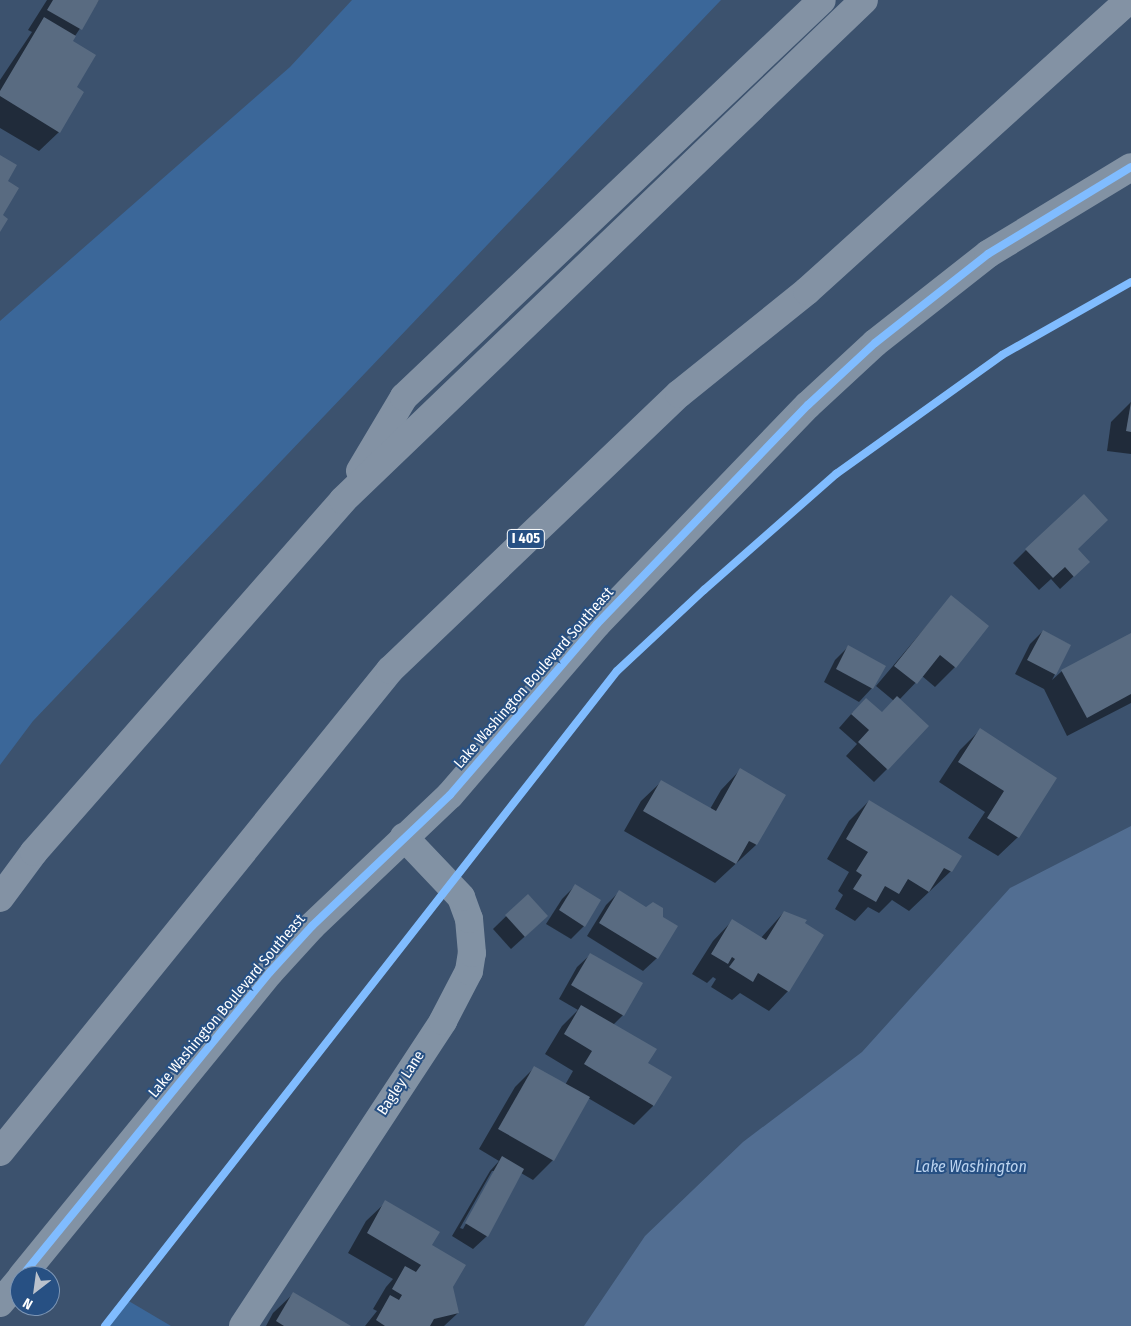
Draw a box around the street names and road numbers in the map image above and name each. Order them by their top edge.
road number: I 405 [506,528,546,550]
street label: Lake Washington Boulevard Southeast [450,584,618,772]
street label: Lake Washington Boulevard Southeast [145,911,309,1101]
street label: Bagley Lane [374,1047,428,1119]

